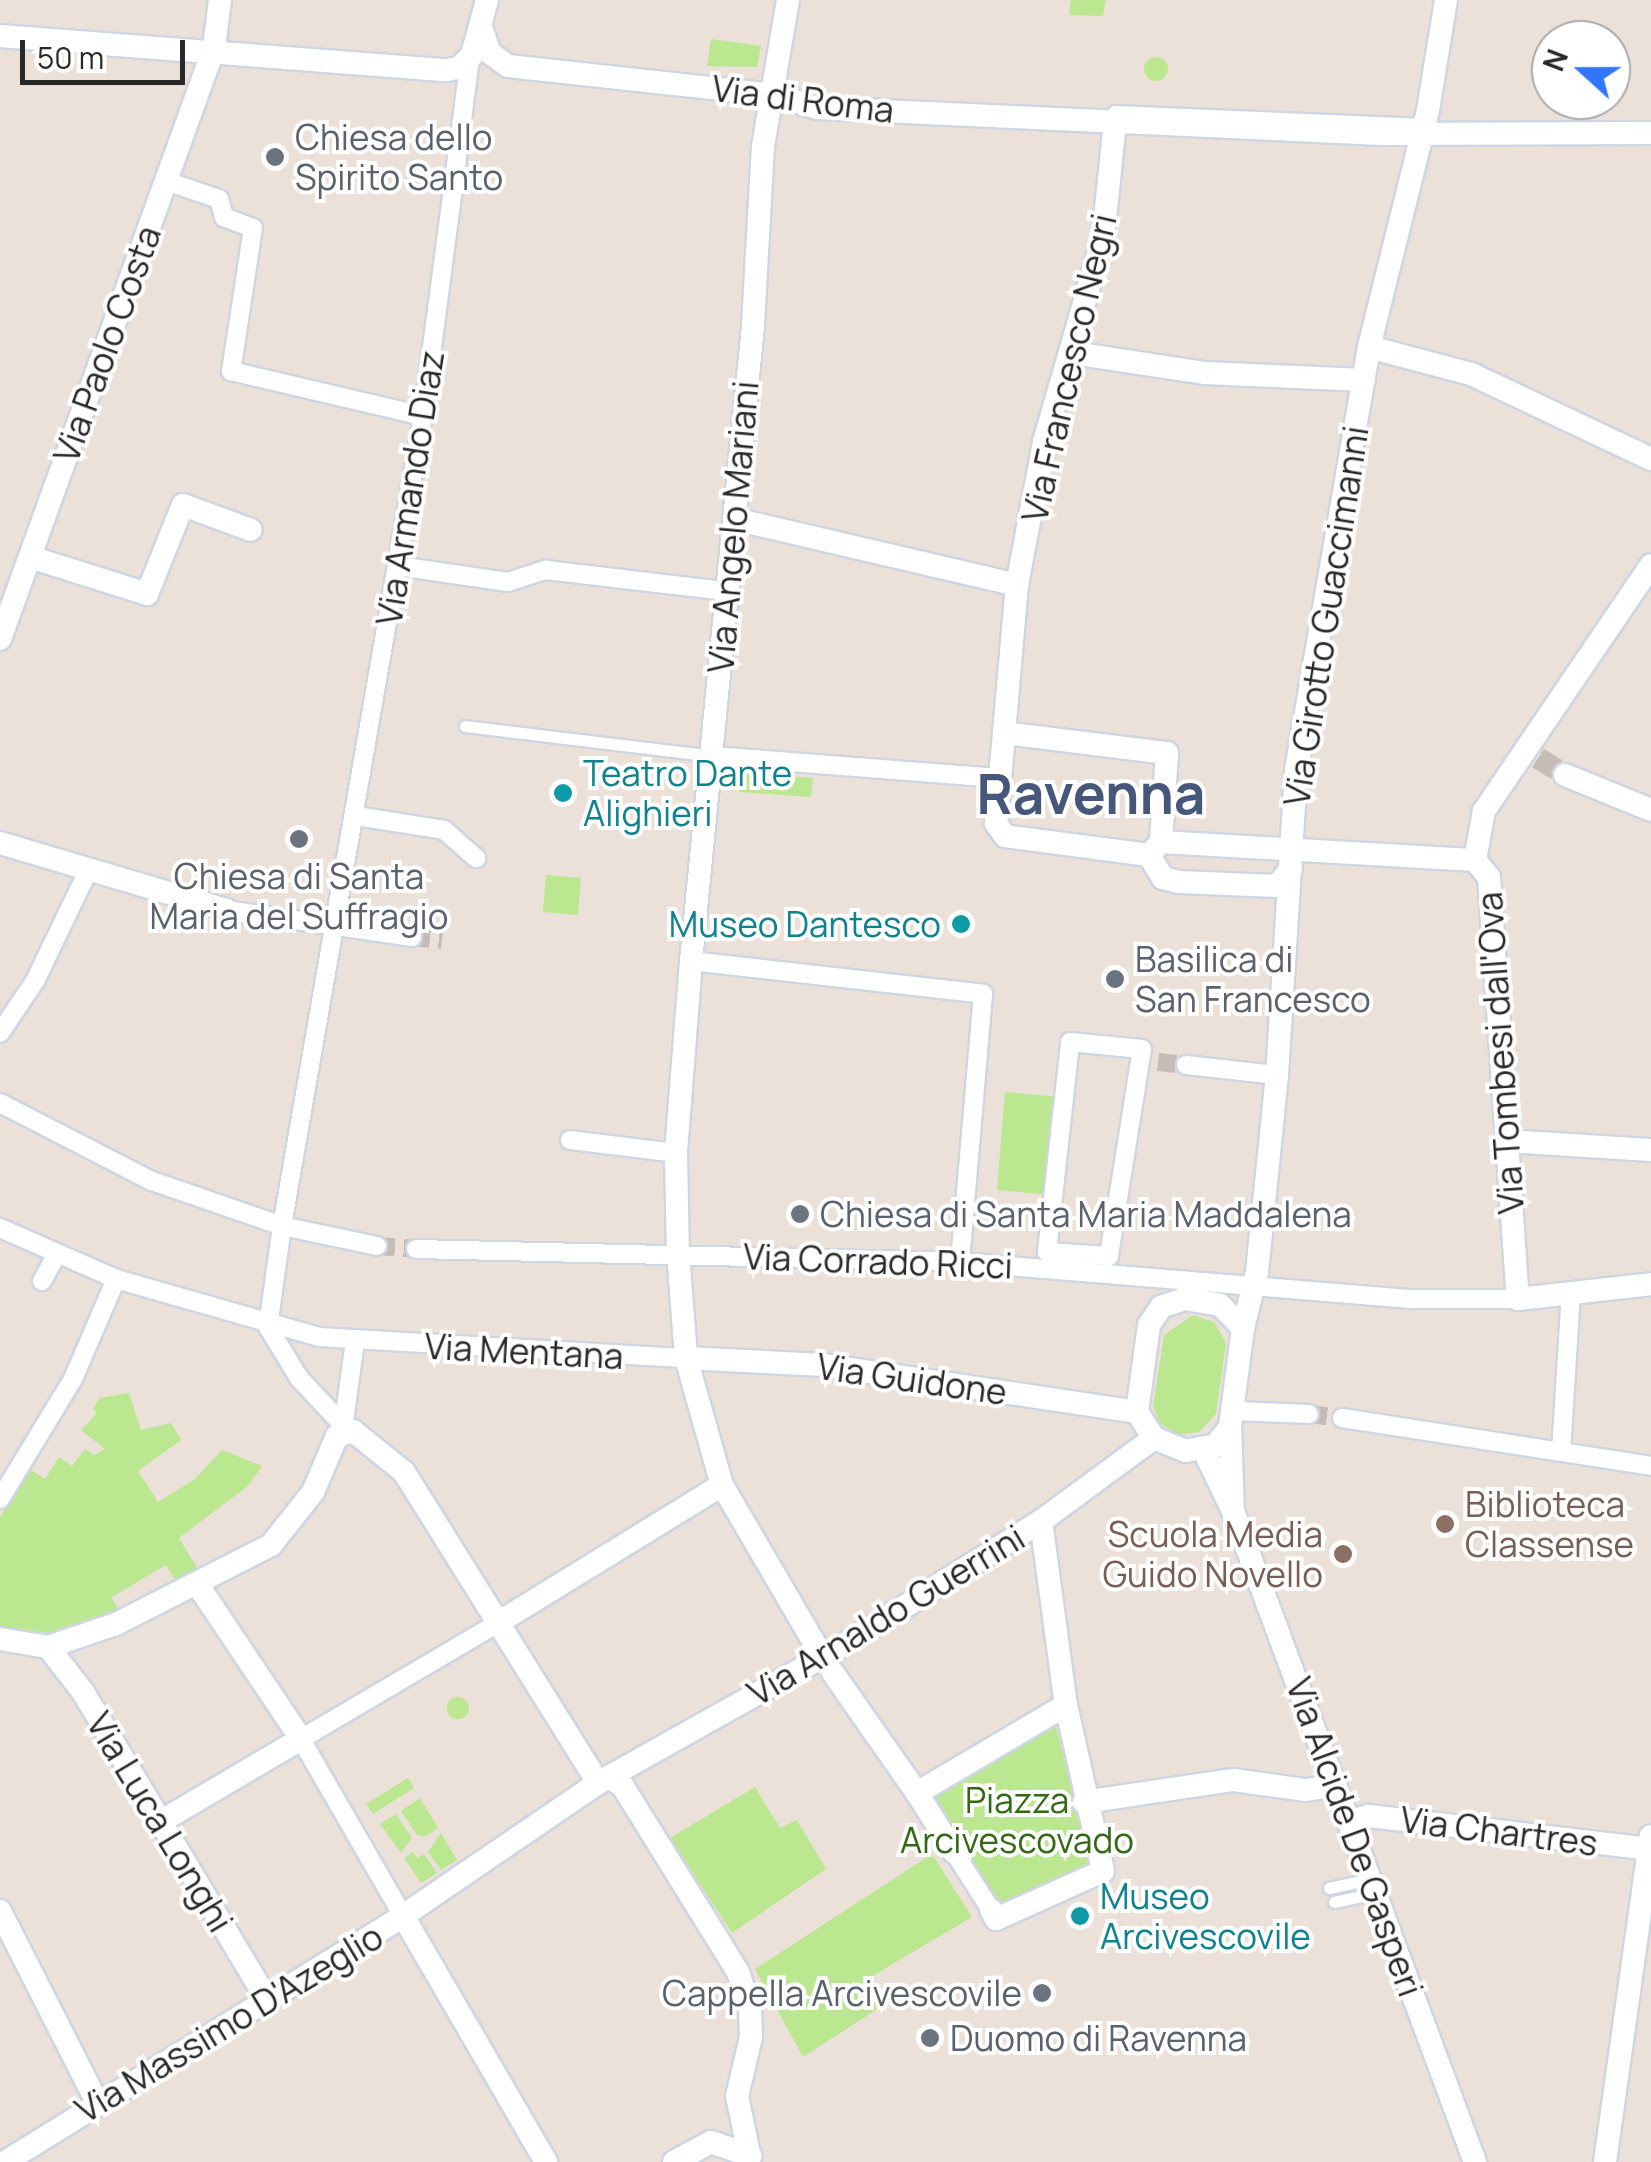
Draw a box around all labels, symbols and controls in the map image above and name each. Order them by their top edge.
scale bar [25,20,190,82]
north arrow [1531,20,1631,120]
text: 50 m [37,37,104,78]
text: N [1534,44,1576,76]
street label: Via di Roma [710,67,896,131]
place label: Chiesa dello Spirito Santo [295,116,503,198]
marker: Chiesa dello Spirito Santo [264,146,286,168]
street label: Via Francesco Negri [1013,210,1125,526]
street label: Via Paolo Costa [45,220,169,468]
street label: Via Armando Diaz [368,348,452,628]
street label: Via Angelo Mariani [699,379,767,675]
street label: Via Girotto Guaccimanni [1275,423,1377,809]
place label: Teatro Dante Alighieri [583,752,792,834]
district label: Ravenna [977,761,1205,827]
marker: Teatro Dante Alighieri [552,782,574,804]
marker: Chiesa di Santa Maria del Suffragio [288,828,310,850]
place label: Chiesa di Santa Maria del Suffragio [150,855,448,937]
street label: Via Tombesi dall'Ova [1468,891,1532,1215]
place label: Museo Dantesco [669,903,941,945]
marker: Museo Dantesco [950,913,972,935]
place label: Basilica di San Francesco [1135,938,1371,1020]
marker: Basilica di San Francesco [1104,968,1126,990]
place label: Chiesa di Santa Maria Maddalena [820,1193,1352,1235]
marker: Chiesa di Santa Maria Maddalena [789,1203,811,1225]
street label: Via Corrado Ricci [743,1235,1013,1287]
street label: Via Mentana [424,1325,624,1377]
street label: Via Guidone [814,1345,1010,1413]
place label: Biblioteca Classense [1465,1483,1634,1565]
place label: Scuola Media Guido Novello [1102,1513,1323,1595]
marker: Biblioteca Classense [1434,1513,1456,1535]
street label: Via Arnaldo Guerrini [740,1516,1032,1714]
marker: Scuola Media Guido Novello [1332,1543,1354,1565]
street label: Via Alcide De Gasperi [1278,1672,1432,2002]
street label: Via Luca Longhi [78,1705,242,1939]
park label: Piazza Arcivescovado [900,1779,1134,1861]
street label: Via Chartres [1398,1798,1600,1864]
place label: Museo Arcivescovile [1100,1875,1311,1957]
marker: Museo Arcivescovile [1069,1905,1091,1927]
street label: Via Massimo D'Azeglio [68,1915,390,2131]
place label: Cappella Arcivescovile [662,1972,1022,2014]
marker: Cappella Arcivescovile [1031,1982,1053,2004]
place label: Duomo di Ravenna [950,2017,1247,2059]
marker: Duomo di Ravenna [919,2027,941,2049]

